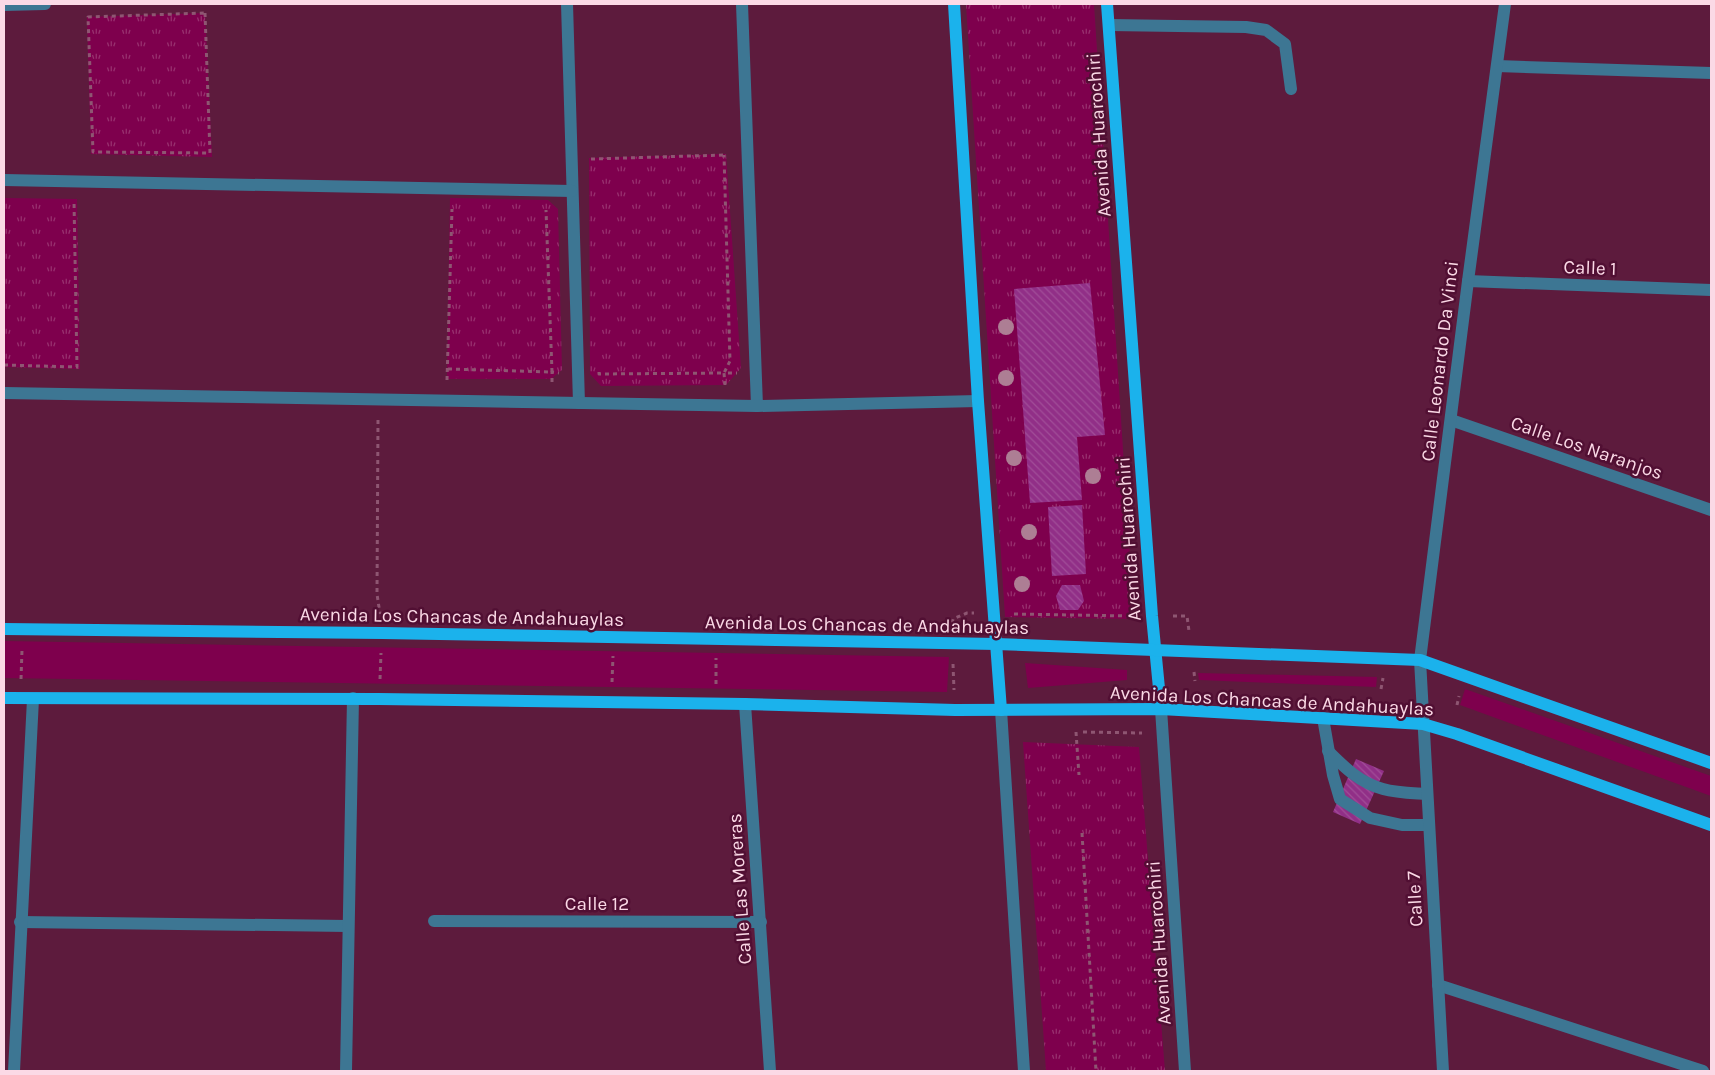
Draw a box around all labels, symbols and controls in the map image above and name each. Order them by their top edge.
street label: Avenida Huarochiri [1082,52,1116,218]
street label: Calle 1 [1563,256,1617,280]
street label: Calle Leonardo Da Vinci [1417,260,1463,463]
street label: Calle Los Naranjos [1508,412,1666,484]
street label: Avenida Huarochiri [1112,456,1146,622]
street label: Avenida Los Chancas de Andahuaylas [300,603,624,631]
street label: Avenida Los Chancas de Andahuaylas [705,611,1029,639]
street label: Avenida Los Chancas de Andahuaylas [1109,682,1434,720]
street label: Calle Las Moreras [724,813,756,965]
street label: Avenida Huarochiri [1142,860,1176,1026]
street label: Calle 7 [1403,870,1427,927]
street label: Calle 12 [565,893,629,915]

